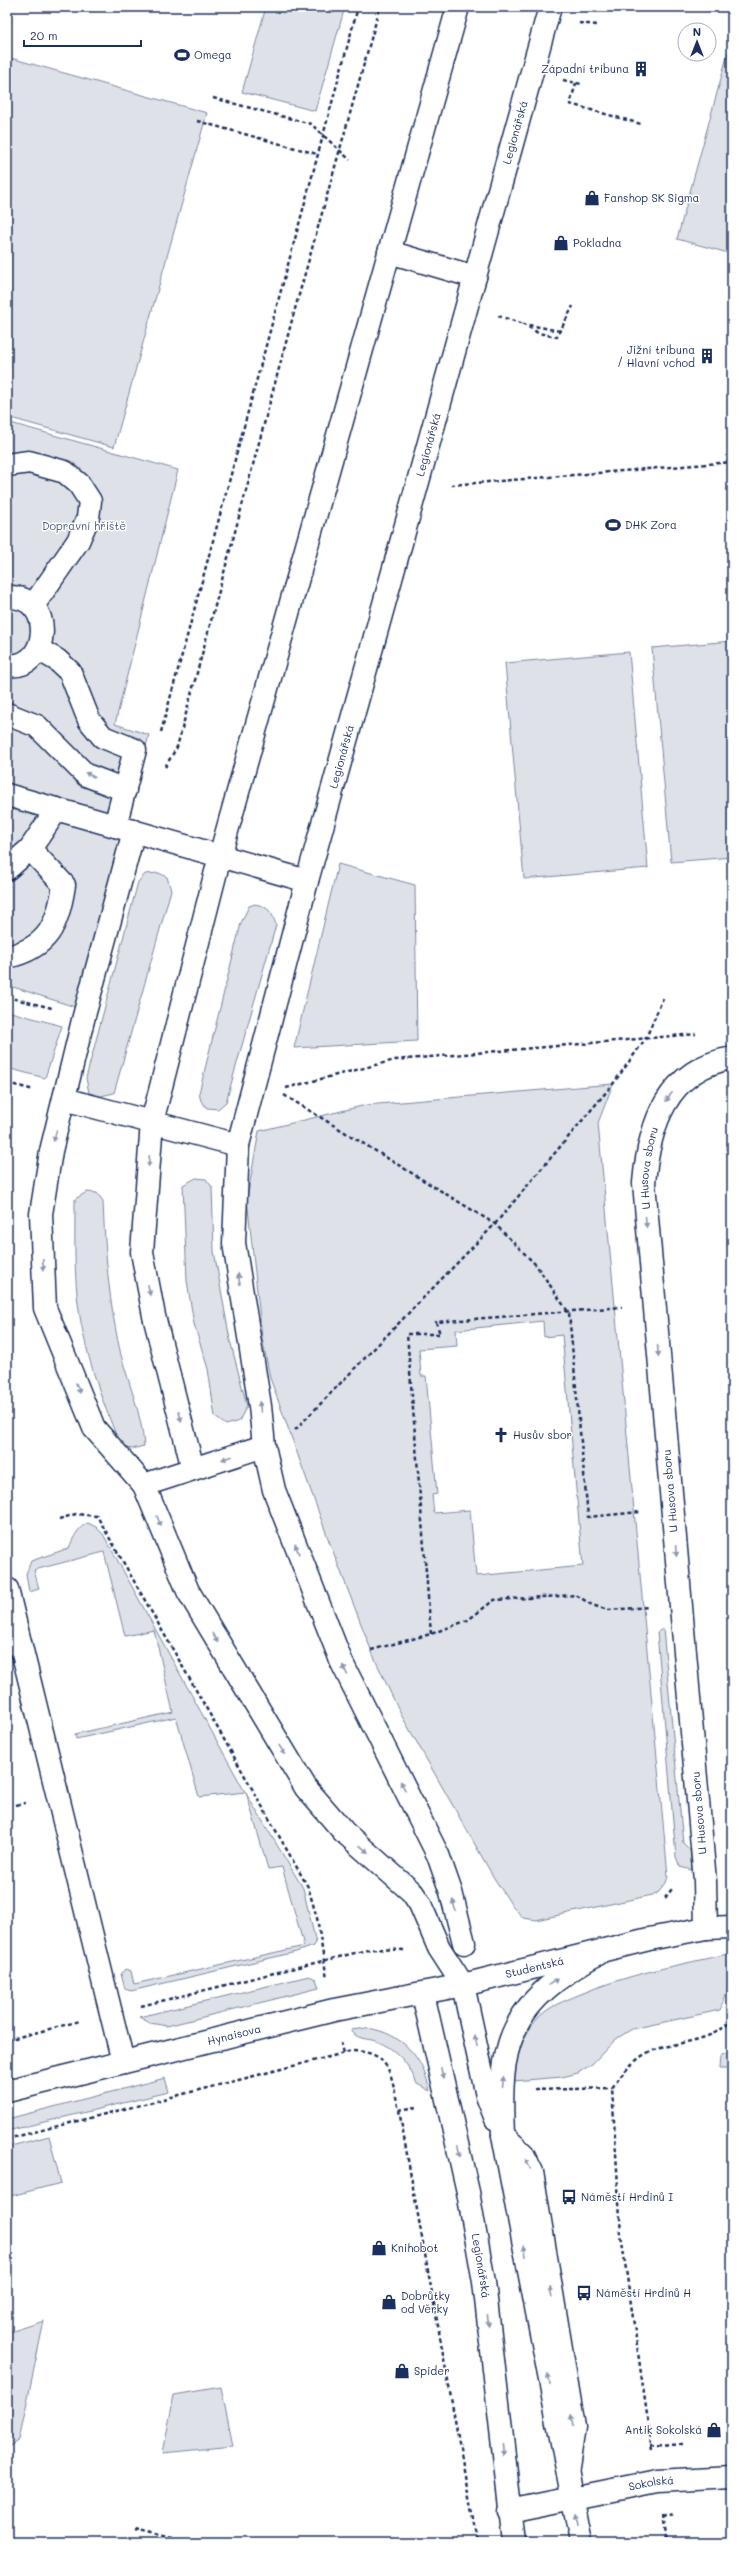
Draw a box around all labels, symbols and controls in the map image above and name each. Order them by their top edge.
scale bar [24,22,141,48]
north arrow [677,22,717,62]
text: N [693,24,701,39]
text: 20 m [30,27,58,43]
sports icon: Omega [173,46,191,64]
place label: Omega [194,47,232,62]
building icon: Západní tribuna [632,60,650,78]
place label: Západní tribuna [541,61,629,76]
street label: Legionářská [499,99,531,166]
shop icon: Fanshop SK Sigma [583,189,601,207]
place label: Fanshop SK Sigma [604,190,700,205]
shop icon: Pokladna [552,234,570,252]
place label: Pokladna [573,235,622,250]
place label: Jižní tribuna / Hlavní vchod [617,342,695,370]
building icon: Jižní tribuna / Hlavní vchod [698,347,716,365]
street label: Legionářská [412,411,444,478]
sports icon: DHK Zora [604,516,622,534]
place label: DHK Zora [625,517,677,532]
park label: Dopravní hřiště [42,518,126,533]
street label: Legionářská [325,723,357,790]
one-way arrow [84,772,96,778]
one-way arrow [665,1092,673,1102]
street label: U Husova sboru [636,1125,661,1210]
one-way arrow [51,1130,57,1143]
one-way arrow [145,1155,152,1167]
one-way arrow [643,1216,650,1228]
one-way arrow [40,1259,46,1272]
one-way arrow [236,1273,242,1285]
one-way arrow [146,1284,152,1296]
one-way arrow [654,1345,661,1357]
one-way arrow [75,1383,81,1394]
one-way arrow [257,1401,263,1413]
one-way arrow [177,1410,183,1423]
church icon: Husův sbor [492,1426,510,1444]
place label: Husův sbor [513,1427,572,1442]
street label: U Husova sboru [658,1449,681,1533]
one-way arrow [221,1455,233,1461]
one-way arrow [156,1516,162,1528]
one-way arrow [294,1543,300,1555]
one-way arrow [673,1545,679,1557]
one-way arrow [212,1632,219,1644]
one-way arrow [342,1664,348,1676]
one-way arrow [278,1745,286,1755]
street label: U Husova sboru [687,1771,710,1855]
one-way arrow [400,1781,407,1792]
one-way arrow [359,1845,369,1854]
one-way arrow [451,1899,457,1912]
street label: Studentská [504,1952,565,1981]
one-way arrow [547,1978,558,1986]
street label: Hynaisova [206,2020,262,2048]
one-way arrow [472,2035,478,2047]
one-way arrow [440,2066,446,2079]
one-way arrow [499,2076,506,2088]
one-way arrow [456,2145,462,2157]
one-way arrow [525,2158,531,2170]
bus stop icon: Náměstí Hrdinů I [560,2188,578,2206]
place label: Náměstí Hrdinů I [581,2189,673,2204]
street label: Legionářská [468,2232,494,2299]
shop icon: Knihobot [370,2239,388,2257]
place label: Knihobot [391,2240,438,2255]
one-way arrow [522,2245,528,2257]
bus stop icon: Náměstí Hrdinů H [575,2284,593,2302]
place label: Náměstí Hrdinů H [596,2285,691,2300]
one-way arrow [548,2286,554,2298]
place label: Dobrůtky od Věrky [401,2288,450,2316]
shop icon: Dobrůtky od Věrky [380,2293,398,2311]
one-way arrow [485,2315,491,2327]
shop icon: Spider [393,2362,411,2380]
place label: Spider [414,2363,450,2378]
one-way arrow [546,2373,552,2385]
one-way arrow [569,2414,575,2426]
shop icon: Antik Sokolská [705,2421,723,2439]
place label: Antik Sokolská [625,2422,702,2437]
one-way arrow [499,2444,506,2456]
street label: Sokolská [627,2472,674,2494]
one-way arrow [573,2514,579,2526]

